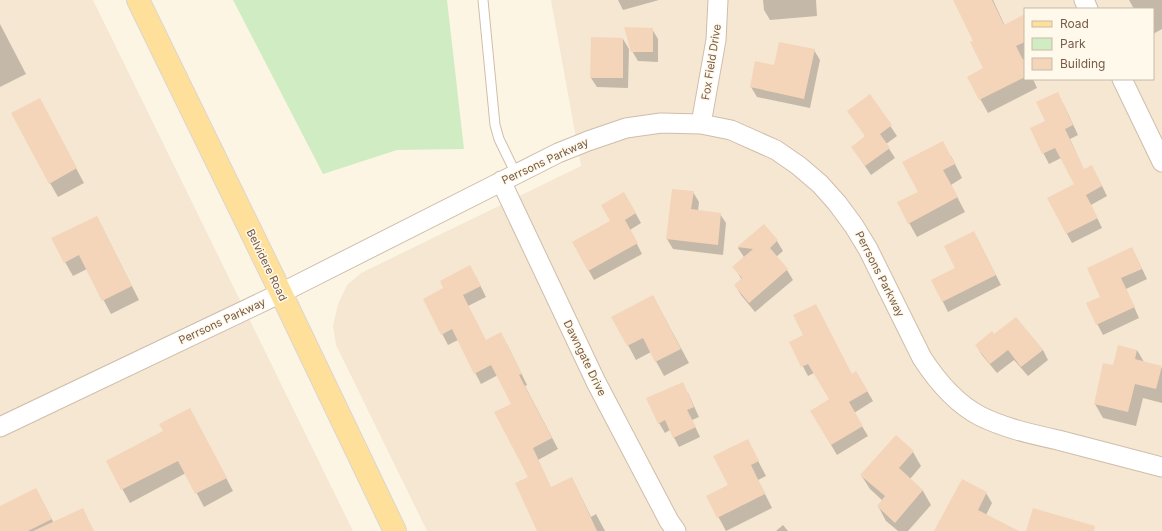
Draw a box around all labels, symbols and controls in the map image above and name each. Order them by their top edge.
legend [1024,8,1154,80]
text: Road [1060,16,1089,31]
street label: Fox Field Drive [698,23,724,101]
text: Park [1060,36,1086,51]
text: Building [1060,56,1105,71]
street label: Perrsons Parkway [499,135,591,187]
street label: Belvidere Road [244,227,290,303]
street label: Perrsons Parkway [852,229,908,319]
street label: Perrsons Parkway [176,295,268,347]
street label: Dawngate Drive [561,318,609,398]

